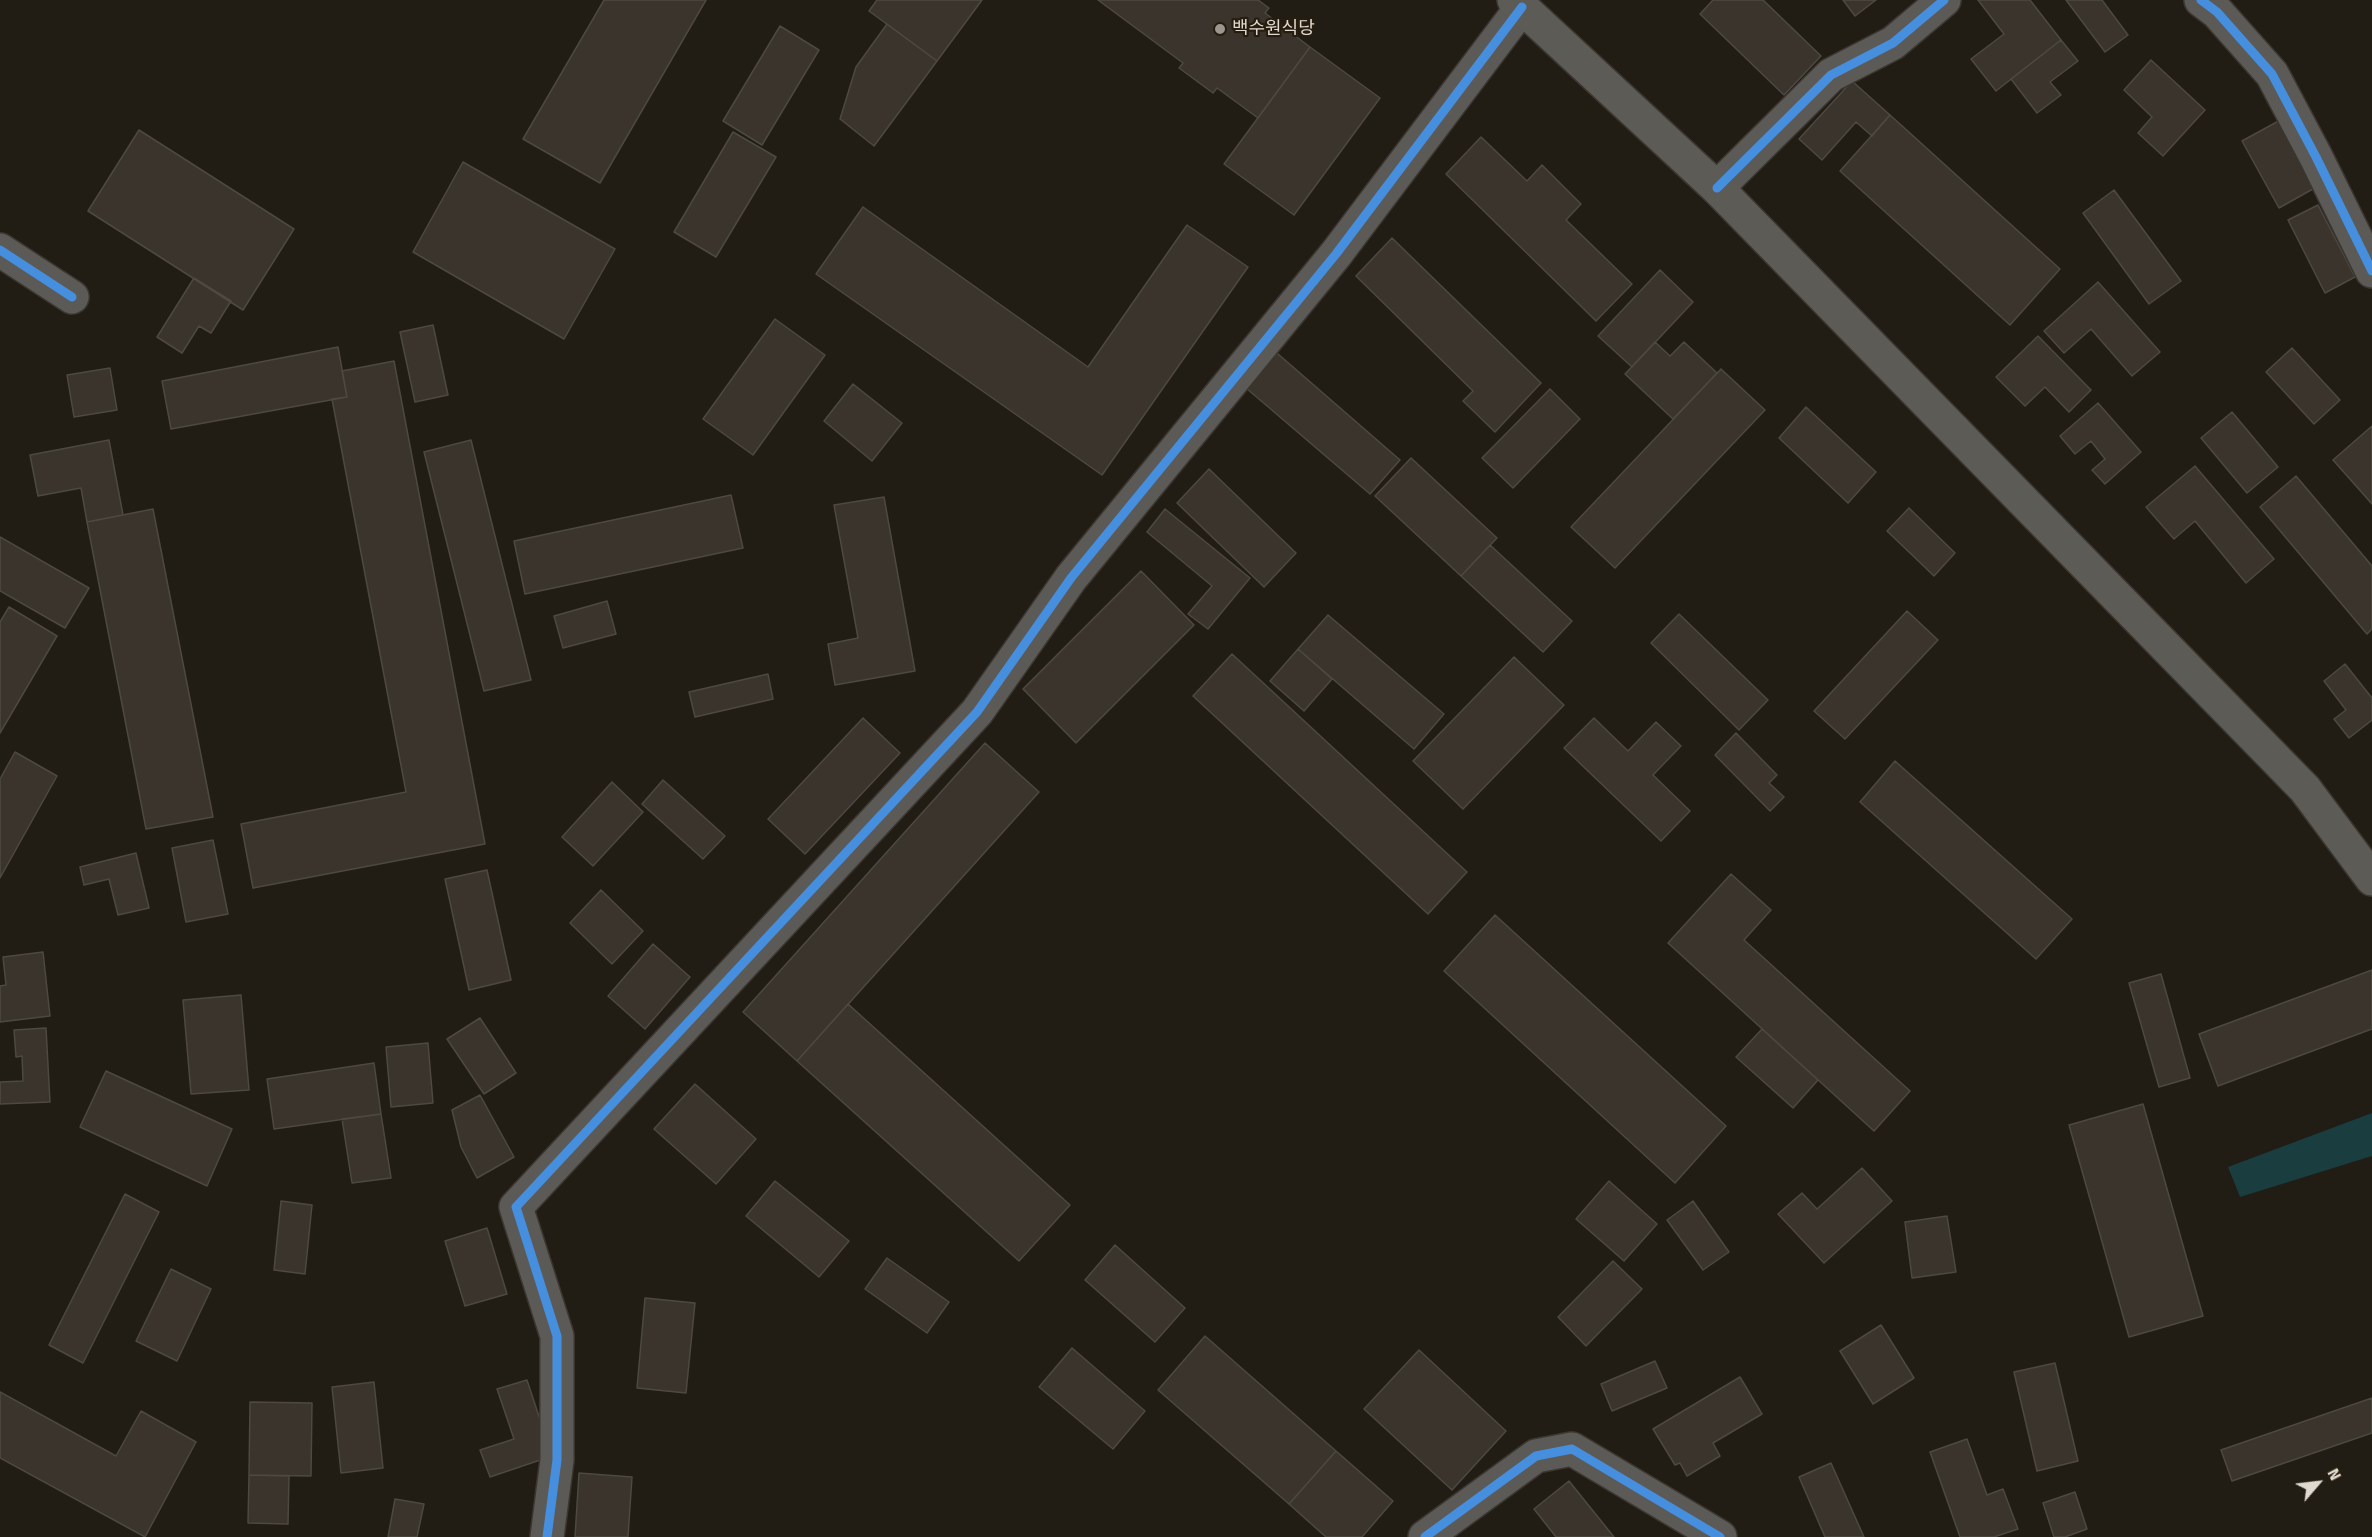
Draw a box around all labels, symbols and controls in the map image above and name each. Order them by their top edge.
place label: 백수원식당 [1232,18,1315,40]
marker: 백수원식당 [1213,22,1227,36]
north arrow [2288,1453,2348,1513]
text: N [2323,1465,2345,1483]

